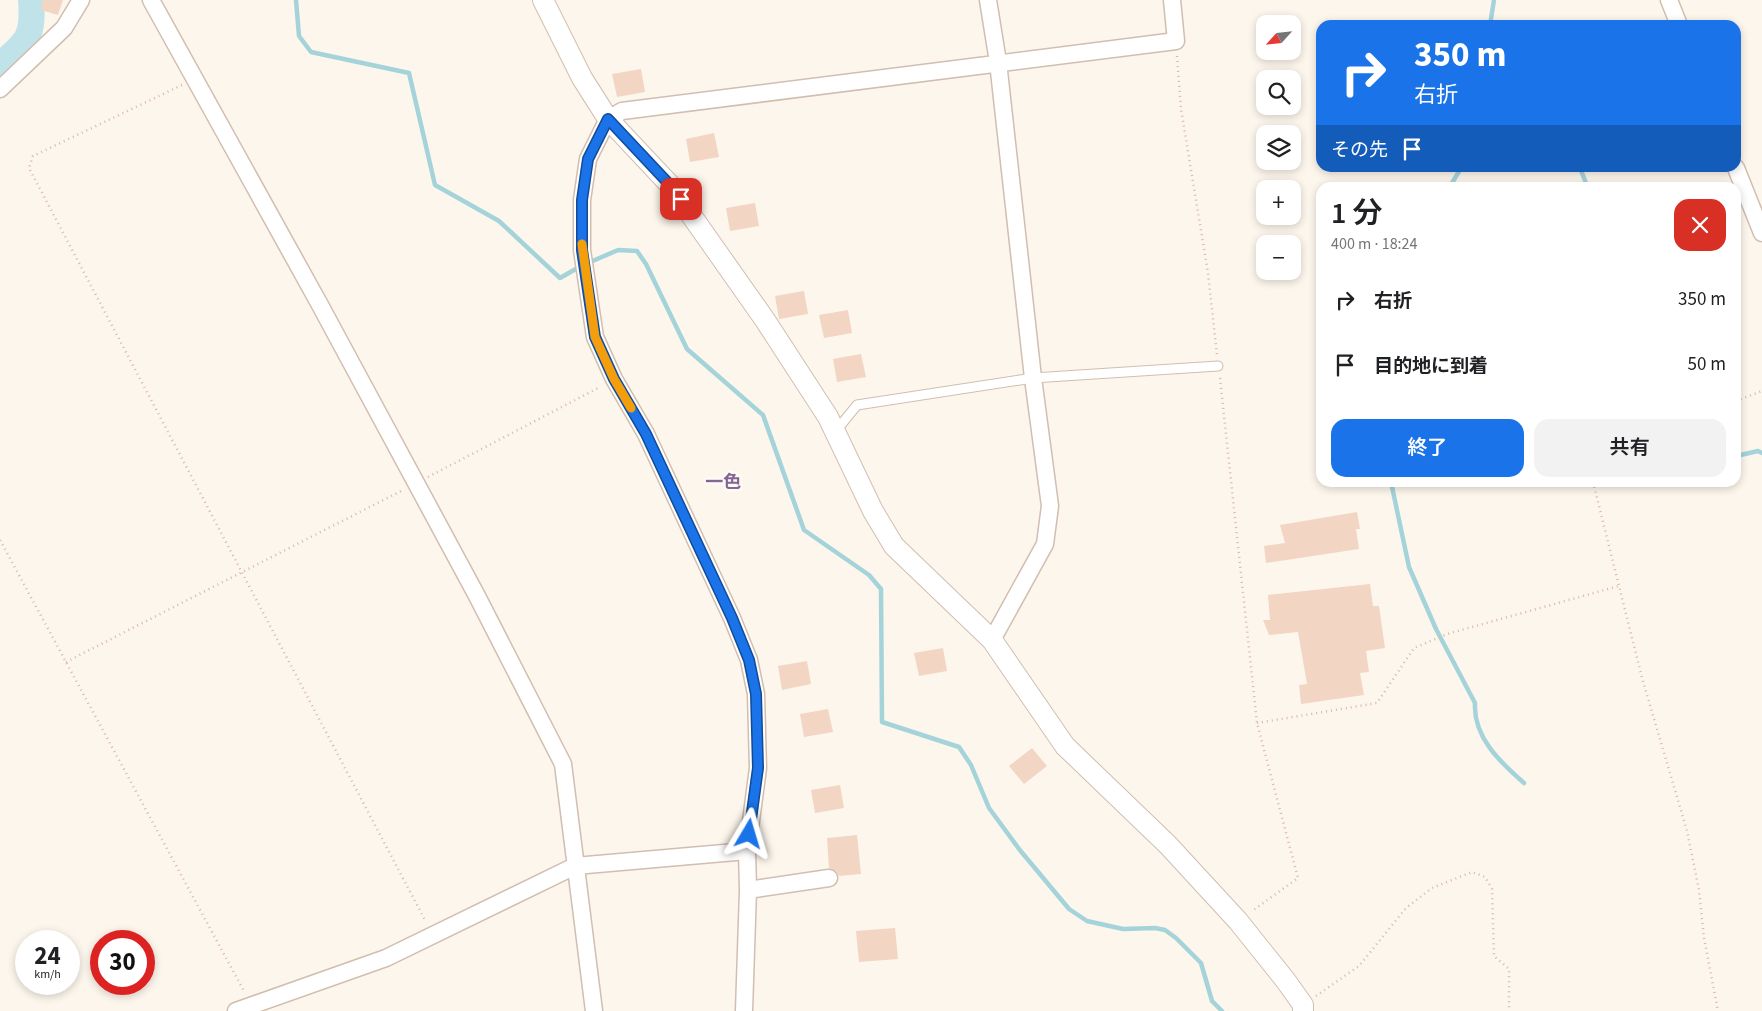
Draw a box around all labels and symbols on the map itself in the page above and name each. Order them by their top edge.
north arrow [1256,15,1301,60]
pin [660,178,702,220]
district label: 一色 [705,470,741,495]
position arrow [722,807,774,859]
speed limit sign: 30 [90,930,155,995]

